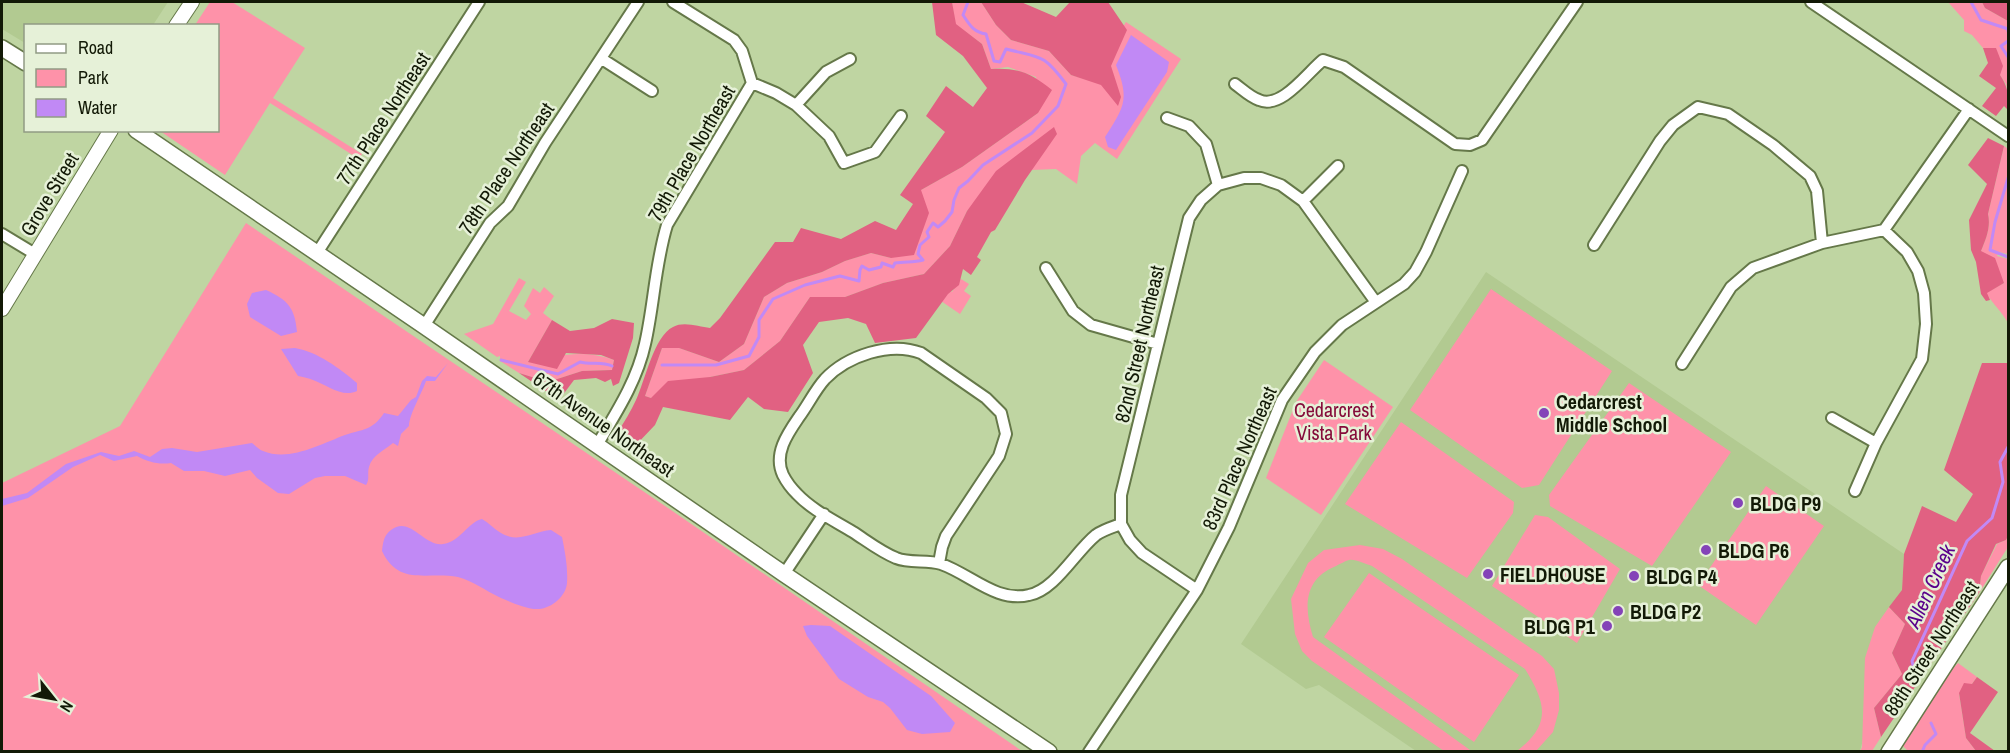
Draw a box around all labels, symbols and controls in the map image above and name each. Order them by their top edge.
legend [24,24,219,132]
text: Road [78,35,113,60]
street label: 77th Place Northeast [330,46,436,190]
text: Park [78,65,109,90]
street label: 79th Place Northeast [641,80,741,226]
text: Water [78,95,117,120]
street label: 78th Place Northeast [452,97,560,239]
street label: Grove Street [13,147,85,241]
street label: 82nd Street Northeast [1108,262,1170,425]
street label: 67th Avenue Northeast [528,365,680,483]
street label: 83rd Place Northeast [1195,382,1283,534]
place label: Cedarcrest Middle School [1556,388,1667,438]
park label: Cedarcrest Vista Park [1294,396,1375,446]
marker: Cedarcrest Middle School [1537,406,1551,420]
place label: BLDG P9 [1750,490,1821,517]
marker: BLDG P9 [1731,496,1745,510]
place label: BLDG P6 [1718,537,1789,564]
water label: Allen Creek [1898,538,1963,633]
marker: BLDG P6 [1699,543,1713,557]
place label: FIELDHOUSE [1500,561,1606,588]
place label: BLDG P4 [1646,563,1717,590]
marker: FIELDHOUSE [1481,567,1495,581]
marker: BLDG P4 [1627,569,1641,583]
street label: 88th Street Northeast [1877,575,1985,721]
place label: BLDG P2 [1630,598,1701,625]
marker: BLDG P2 [1611,604,1625,618]
place label: BLDG P1 [1524,613,1596,640]
marker: BLDG P1 [1600,619,1614,633]
north arrow [24,669,84,729]
text: N [55,697,79,716]

